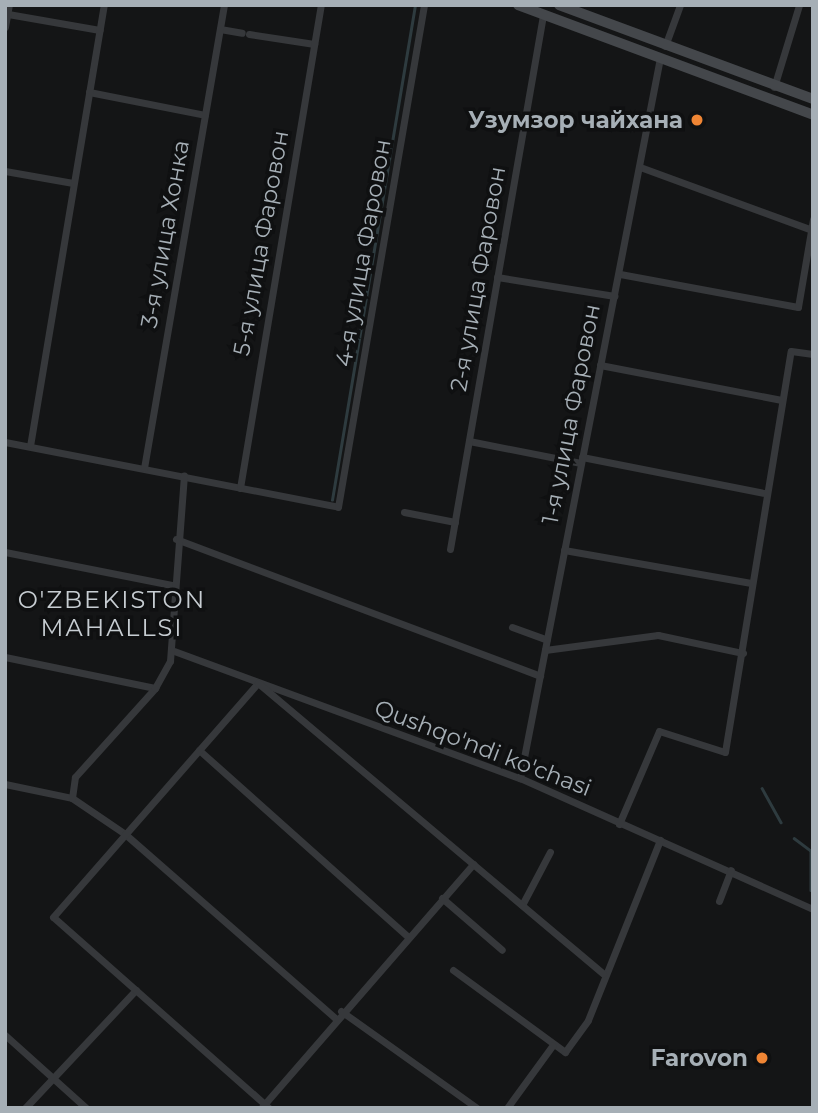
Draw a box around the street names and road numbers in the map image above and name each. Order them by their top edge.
street label: 5-я улица Фаровон [228,128,294,358]
street label: 4-я улица Фаровон [329,137,397,369]
street label: 3-я улица Хонка [135,138,195,330]
street label: 2-я улица Фаровон [445,164,511,394]
street label: 1-я улица Фаровон [536,302,606,526]
street label: Qushqo'ndi ko'chasi [371,694,595,802]

